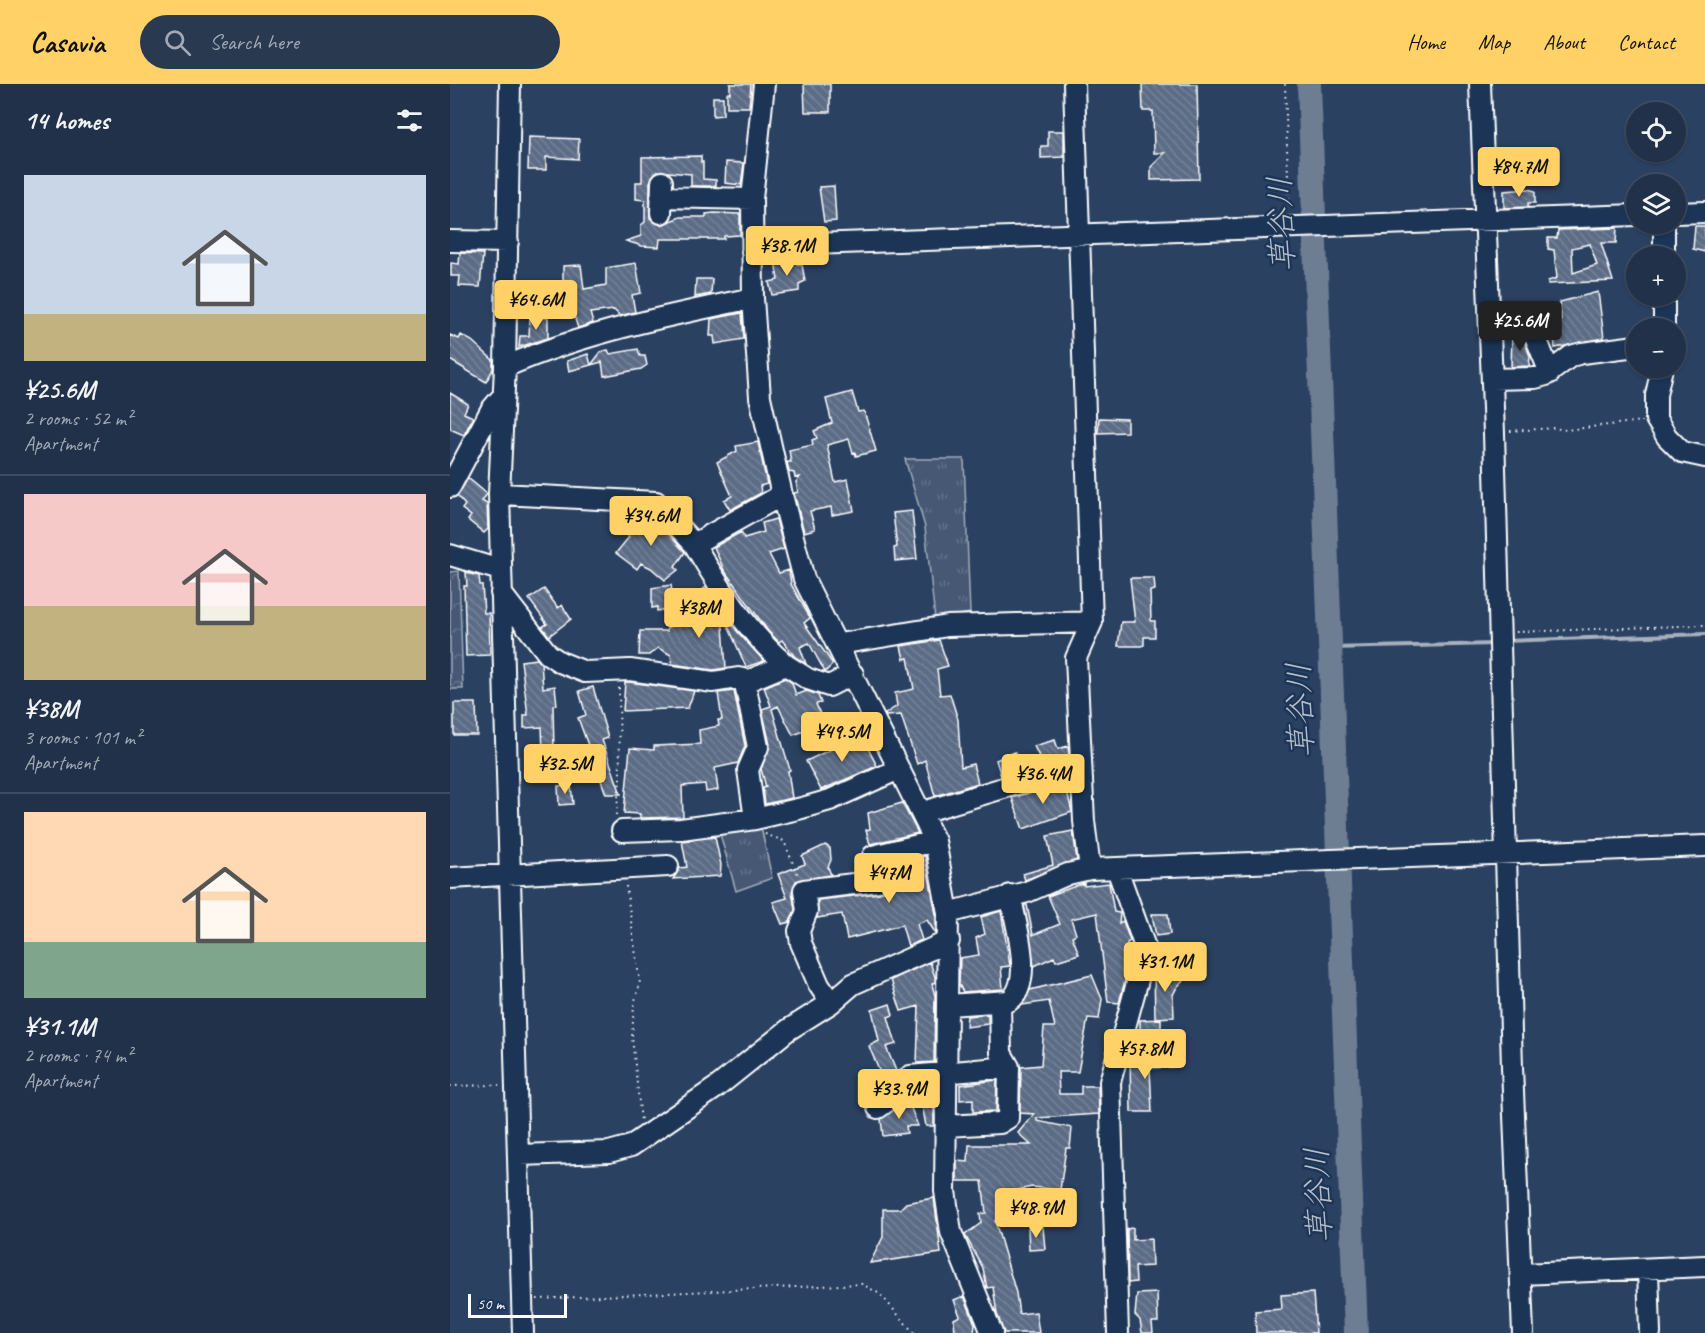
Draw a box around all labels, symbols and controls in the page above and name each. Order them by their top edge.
search box [140,15,560,69]
text: Casavia [30,25,104,60]
icon: search [161,26,194,59]
text: Search here [209,28,299,56]
text: Home [1407,29,1445,55]
text: Map [1478,29,1510,55]
text: About [1543,29,1585,55]
text: Contact [1618,29,1675,55]
map controls [1626,102,1686,378]
button: locate [1626,102,1686,162]
text: 14 homes [24,104,109,137]
icon: filters [393,104,426,137]
pin: ¥84.7M [1470,147,1568,198]
text: ¥84.7M [1492,154,1546,179]
button: layers [1626,174,1686,234]
water label: 草谷川 [1259,175,1303,273]
icon: home [171,214,279,322]
pin: ¥38.1M [738,226,836,277]
text: ¥38.1M [760,233,814,258]
button: + [1626,246,1686,306]
pin: ¥64.6M [487,280,585,331]
text: ¥64.6M [508,287,564,312]
pin: ¥25.6M [1471,301,1569,352]
text: ¥25.6M [1493,308,1547,333]
button: − [1626,318,1686,378]
text: ¥25.6M [24,373,95,406]
text: 2 rooms · 52 m² [24,406,132,431]
text: Apartment [24,431,97,456]
pin: ¥34.6M [602,496,700,547]
text: ¥34.6M [624,503,678,528]
icon: home [171,533,279,641]
pin: ¥38M [663,588,735,639]
text: ¥38M [678,595,720,620]
water label: 草谷川 [1278,661,1322,759]
text: ¥38M [24,692,78,725]
pin: ¥49.5M [793,712,891,763]
text: ¥49.5M [815,719,869,744]
text: 3 rooms · 101 m² [24,725,141,750]
pin: ¥32.5M [516,744,614,795]
text: Apartment [24,750,97,775]
text: ¥32.5M [538,751,592,776]
pin: ¥36.4M [994,754,1092,805]
text: ¥36.4M [1016,761,1070,786]
icon: home [171,851,279,959]
pin: ¥47M [853,853,925,904]
text: ¥47M [868,860,910,885]
pin: ¥31.1M [1116,942,1214,993]
text: ¥31.1M [1138,949,1192,974]
text: ¥31.1M [24,1010,95,1043]
pin: ¥57.8M [1096,1029,1194,1080]
text: ¥57.8M [1118,1036,1172,1061]
text: 2 rooms · 74 m² [24,1043,132,1068]
text: Apartment [24,1068,97,1093]
pin: ¥33.9M [850,1069,948,1120]
text: ¥33.9M [872,1076,926,1101]
water label: 草谷川 [1296,1146,1340,1244]
pin: ¥48.9M [987,1188,1085,1239]
text: ¥48.9M [1009,1195,1063,1220]
scale bar [468,1291,567,1318]
text: 50 m [477,1294,504,1314]

